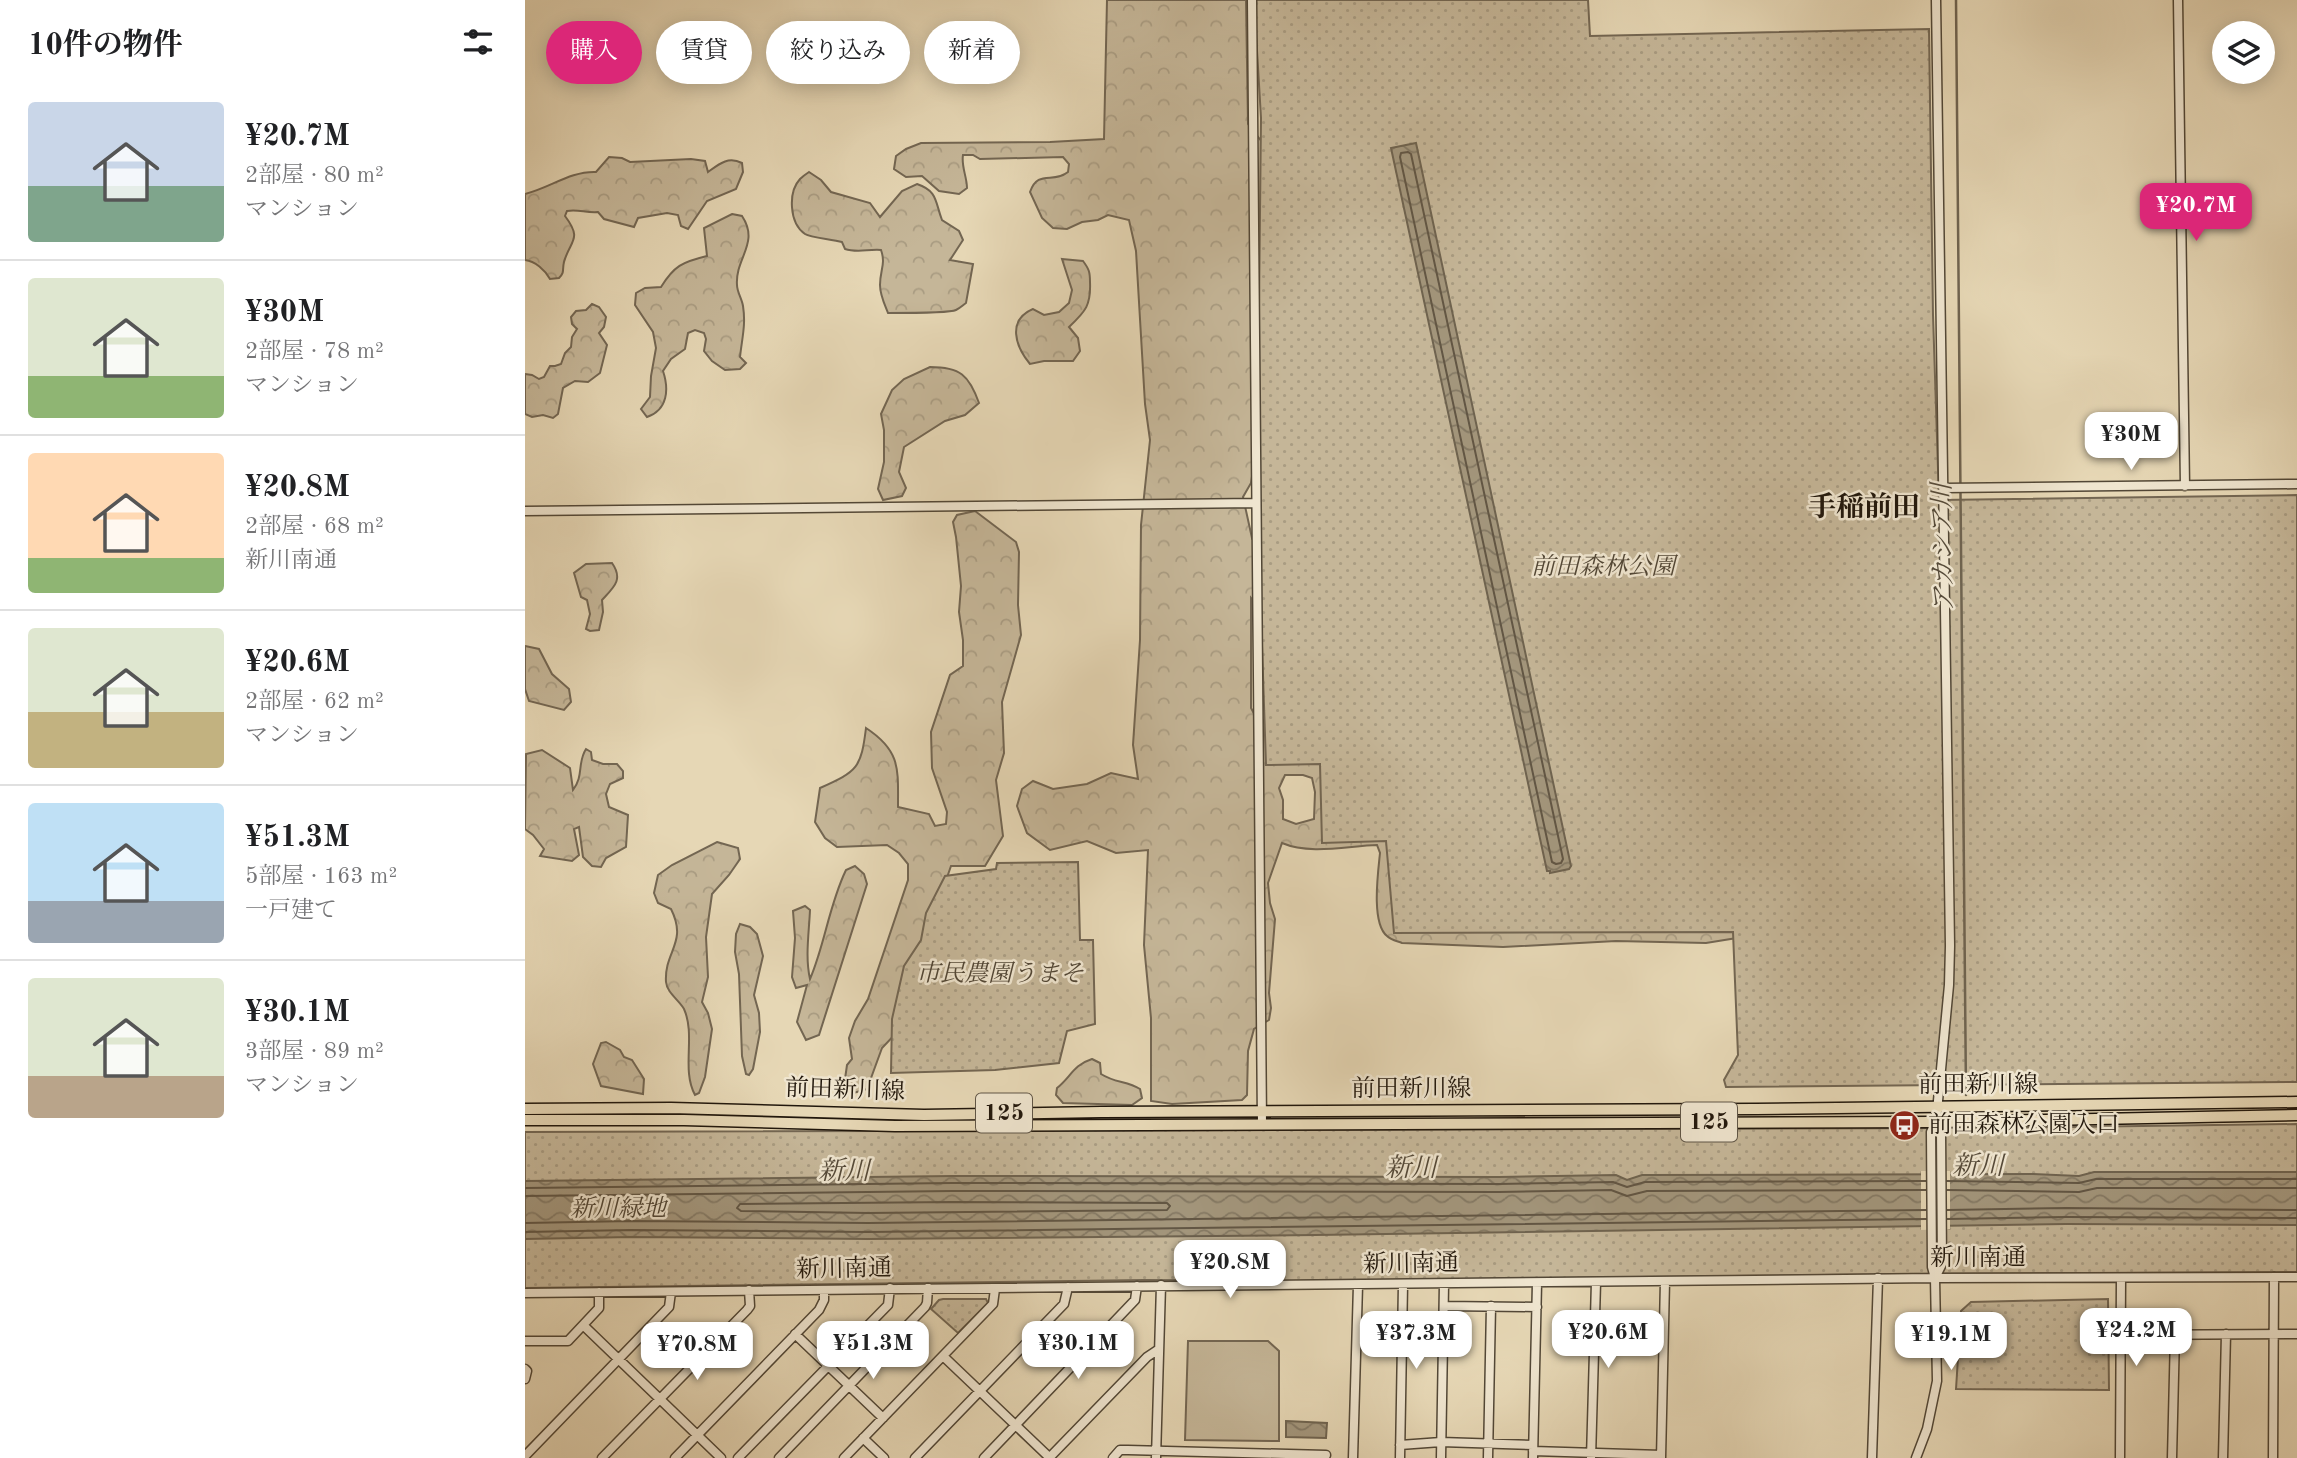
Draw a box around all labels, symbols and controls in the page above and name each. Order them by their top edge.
chip: 購入 [546,21,642,84]
chip: 賃貸 [656,21,752,84]
chip: 絞り込み [766,21,910,84]
chip: 新着 [924,21,1020,84]
map controls [2212,21,2275,84]
button: layers [2212,21,2275,84]
icon: filters [459,23,497,61]
text: 10件の物件 [28,31,183,61]
text: ¥20.7M [245,122,350,152]
icon: home [84,130,168,214]
text: 2部屋 · 80 m² [245,164,384,187]
pin: ¥20.7M [2139,184,2253,243]
text: ¥20.7M [2156,194,2236,217]
text: マンション [245,198,359,221]
text: ¥30M [245,298,324,328]
icon: home [84,306,168,390]
text: 2部屋 · 78 m² [245,340,384,363]
text: マンション [245,374,359,397]
pin: ¥30M [2090,412,2172,472]
text: ¥30M [2101,423,2161,446]
text: ¥20.8M [245,473,350,503]
water label: アカシア川 [1929,480,1958,613]
icon: home [84,481,168,565]
district label: 手稲前田 [1808,491,1920,523]
text: 2部屋 · 68 m² [245,515,384,538]
text: 新川南通 [245,549,337,572]
park label: 前田森林公園 [1531,553,1679,580]
text: ¥20.6M [245,648,350,678]
icon: home [84,656,168,740]
text: 2部屋 · 62 m² [245,690,384,713]
text: マンション [245,724,359,747]
text: ¥51.3M [245,823,350,853]
icon: home [84,831,168,915]
text: 5部屋 · 163 m² [245,865,397,888]
text: 一戸建て [245,899,337,922]
park label: 市民農園うまそ [916,960,1084,987]
text: ¥30.1M [245,998,350,1028]
icon: home [84,1006,168,1090]
text: 3部屋 · 89 m² [245,1040,384,1063]
street label: 前田新川線 [1918,1071,2038,1098]
text: マンション [245,1074,359,1097]
street label: 前田新川線 [785,1074,905,1105]
street label: 前田新川線 [1351,1075,1471,1102]
road number: 125 [976,1094,1032,1132]
road number: 125 [1681,1102,1737,1142]
bus stop icon: 前田森林公園入口 [1888,1109,1922,1143]
place label: 前田森林公園入口 [1928,1111,2120,1138]
water label: 新川 [1952,1152,2007,1180]
water label: 新川 [1385,1154,1440,1182]
water label: 新川 [818,1157,873,1185]
park label: 新川緑地 [570,1195,669,1222]
pin: ¥20.8M [1173,1240,1287,1300]
street label: 新川南通 [1930,1244,2026,1271]
street label: 新川南通 [1363,1249,1459,1278]
text: ¥20.8M [1190,1251,1270,1274]
street label: 新川南通 [796,1254,892,1283]
pin: ¥24.2M [2079,1308,2193,1368]
pin: ¥20.6M [1551,1310,1665,1370]
pin: ¥37.3M [1359,1312,1473,1371]
pin: ¥19.1M [1894,1312,2008,1372]
text: ¥24.2M [2096,1319,2176,1342]
text: ¥20.6M [1568,1321,1648,1344]
pin: ¥70.8M [640,1322,754,1382]
pin: ¥51.3M [816,1322,930,1381]
pin: ¥30.1M [1021,1322,1135,1381]
text: ¥37.3M [1376,1322,1456,1345]
text: ¥19.1M [1911,1323,1991,1346]
text: ¥51.3M [833,1332,913,1355]
text: ¥30.1M [1038,1332,1118,1355]
text: ¥70.8M [657,1333,737,1356]

